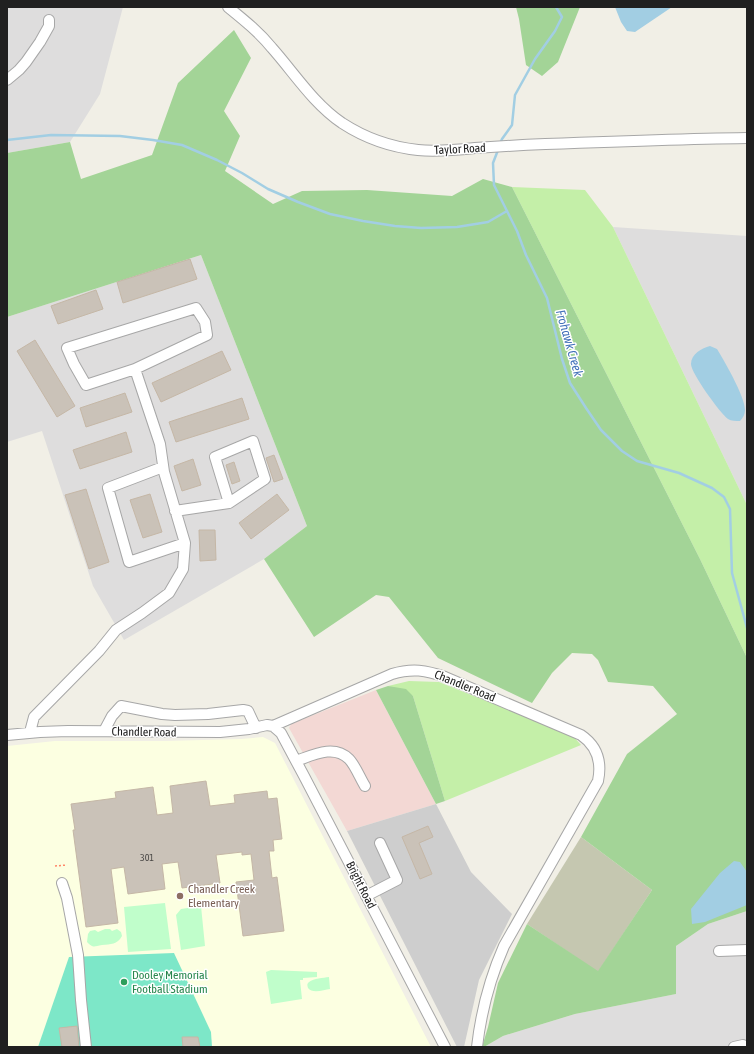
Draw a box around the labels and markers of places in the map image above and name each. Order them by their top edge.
place label: Chandler Creek Elementary [188,882,256,910]
marker: Chandler Creek Elementary [175,891,185,901]
place label: Dooley Memorial Football Stadium [132,968,209,996]
marker: Dooley Memorial Football Stadium [119,977,129,987]

